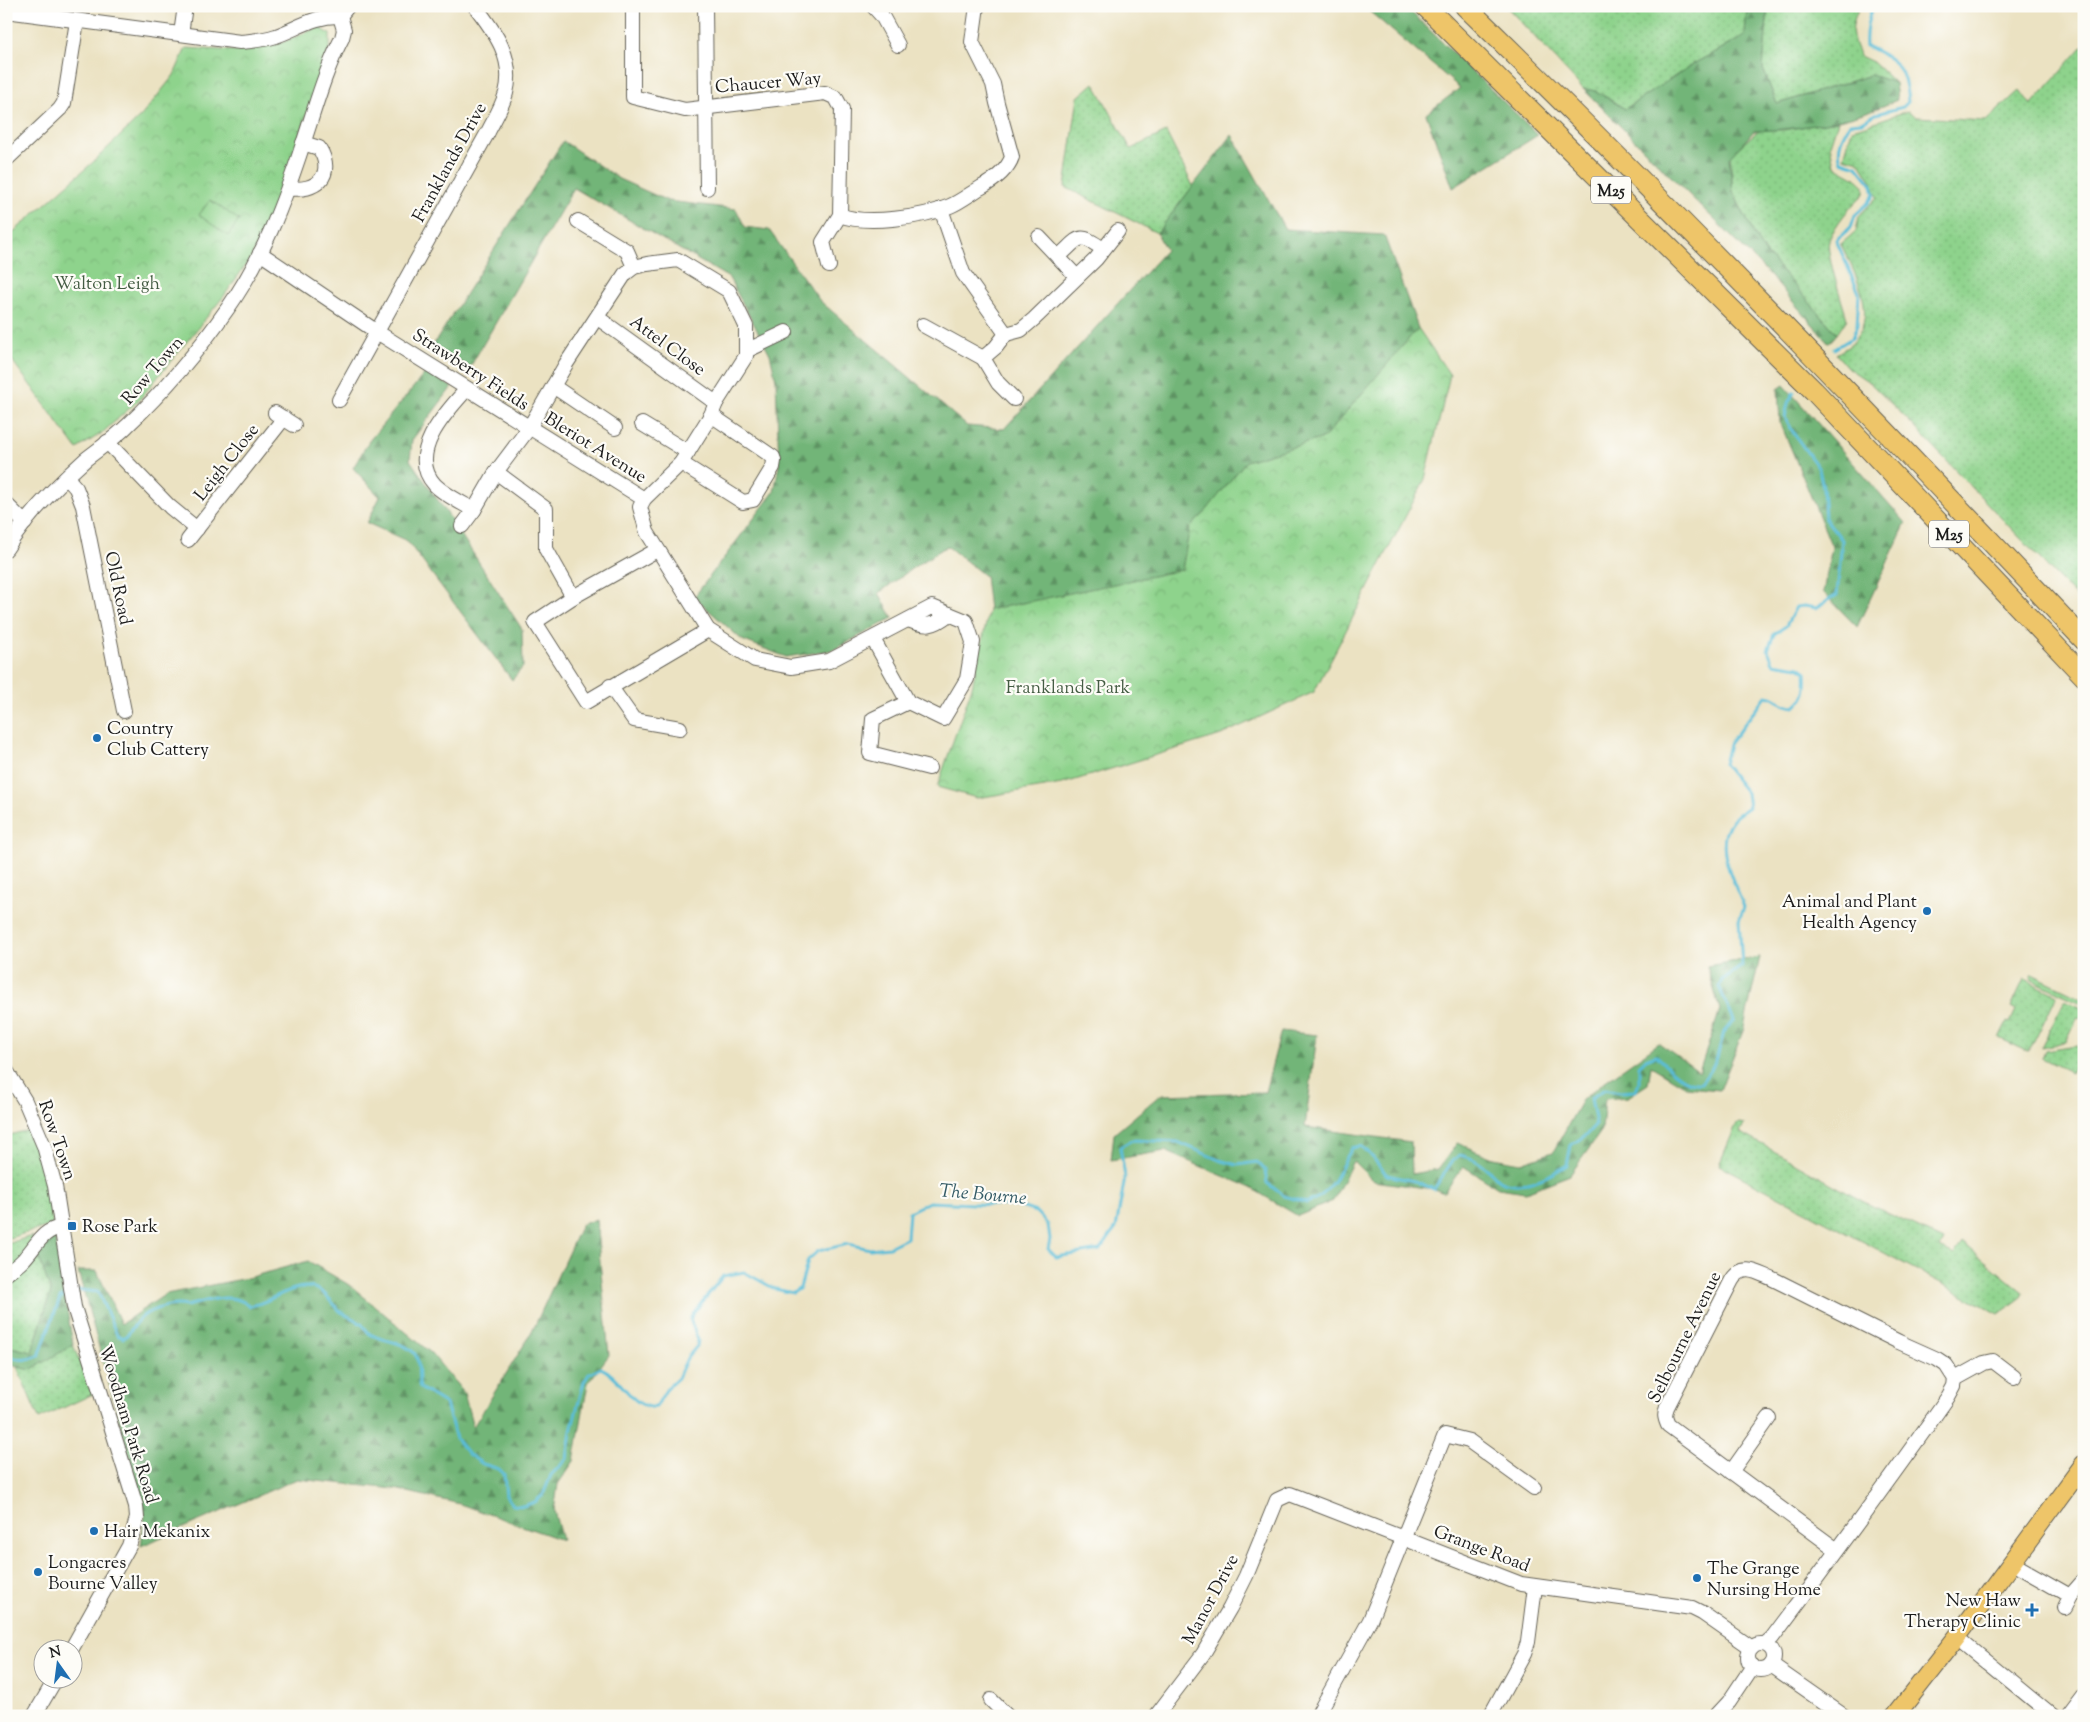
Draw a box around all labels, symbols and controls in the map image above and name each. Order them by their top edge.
street label: Chaucer Way [714,66,822,102]
street label: Franklands Drive [407,98,494,228]
road number: M25 [1591,176,1631,204]
park label: Walton Leigh [54,272,161,298]
street label: Attel Close [623,310,710,383]
street label: Strawberry Fields [406,323,533,418]
street label: Row Town [116,331,191,411]
street label: Bleriot Avenue [539,407,651,490]
street label: Leigh Close [189,419,266,508]
road number: M25 [1929,520,1969,548]
street label: Old Road [97,549,138,628]
park label: Franklands Park [1006,676,1130,702]
place label: Country Club Cattery [107,717,209,764]
marker: Country Club Cattery [91,732,103,744]
place label: Animal and Plant Health Agency [1782,890,1917,937]
marker: Animal and Plant Health Agency [1921,905,1933,917]
street label: Row Town [30,1097,82,1185]
water label: The Bourne [938,1178,1028,1213]
place label: Rose Park [82,1215,158,1241]
marker: Rose Park [66,1220,78,1232]
street label: Selbourne Avenue [1643,1268,1729,1408]
street label: Woodham Park Road [91,1342,164,1507]
place label: Hair Mekanix [104,1520,211,1546]
street label: Grange Road [1429,1520,1533,1580]
marker: Hair Mekanix [88,1525,100,1537]
street label: Manor Drive [1177,1550,1246,1650]
place label: Longacres Bourne Valley [48,1551,158,1598]
place label: The Grange Nursing Home [1707,1557,1821,1604]
marker: Longacres Bourne Valley [32,1566,44,1578]
marker: The Grange Nursing Home [1691,1572,1703,1584]
place label: New Haw Therapy Clinic [1904,1589,2022,1636]
marker: New Haw Therapy Clinic [2025,1603,2039,1617]
north arrow [32,1640,82,1690]
text: N [47,1642,63,1664]

